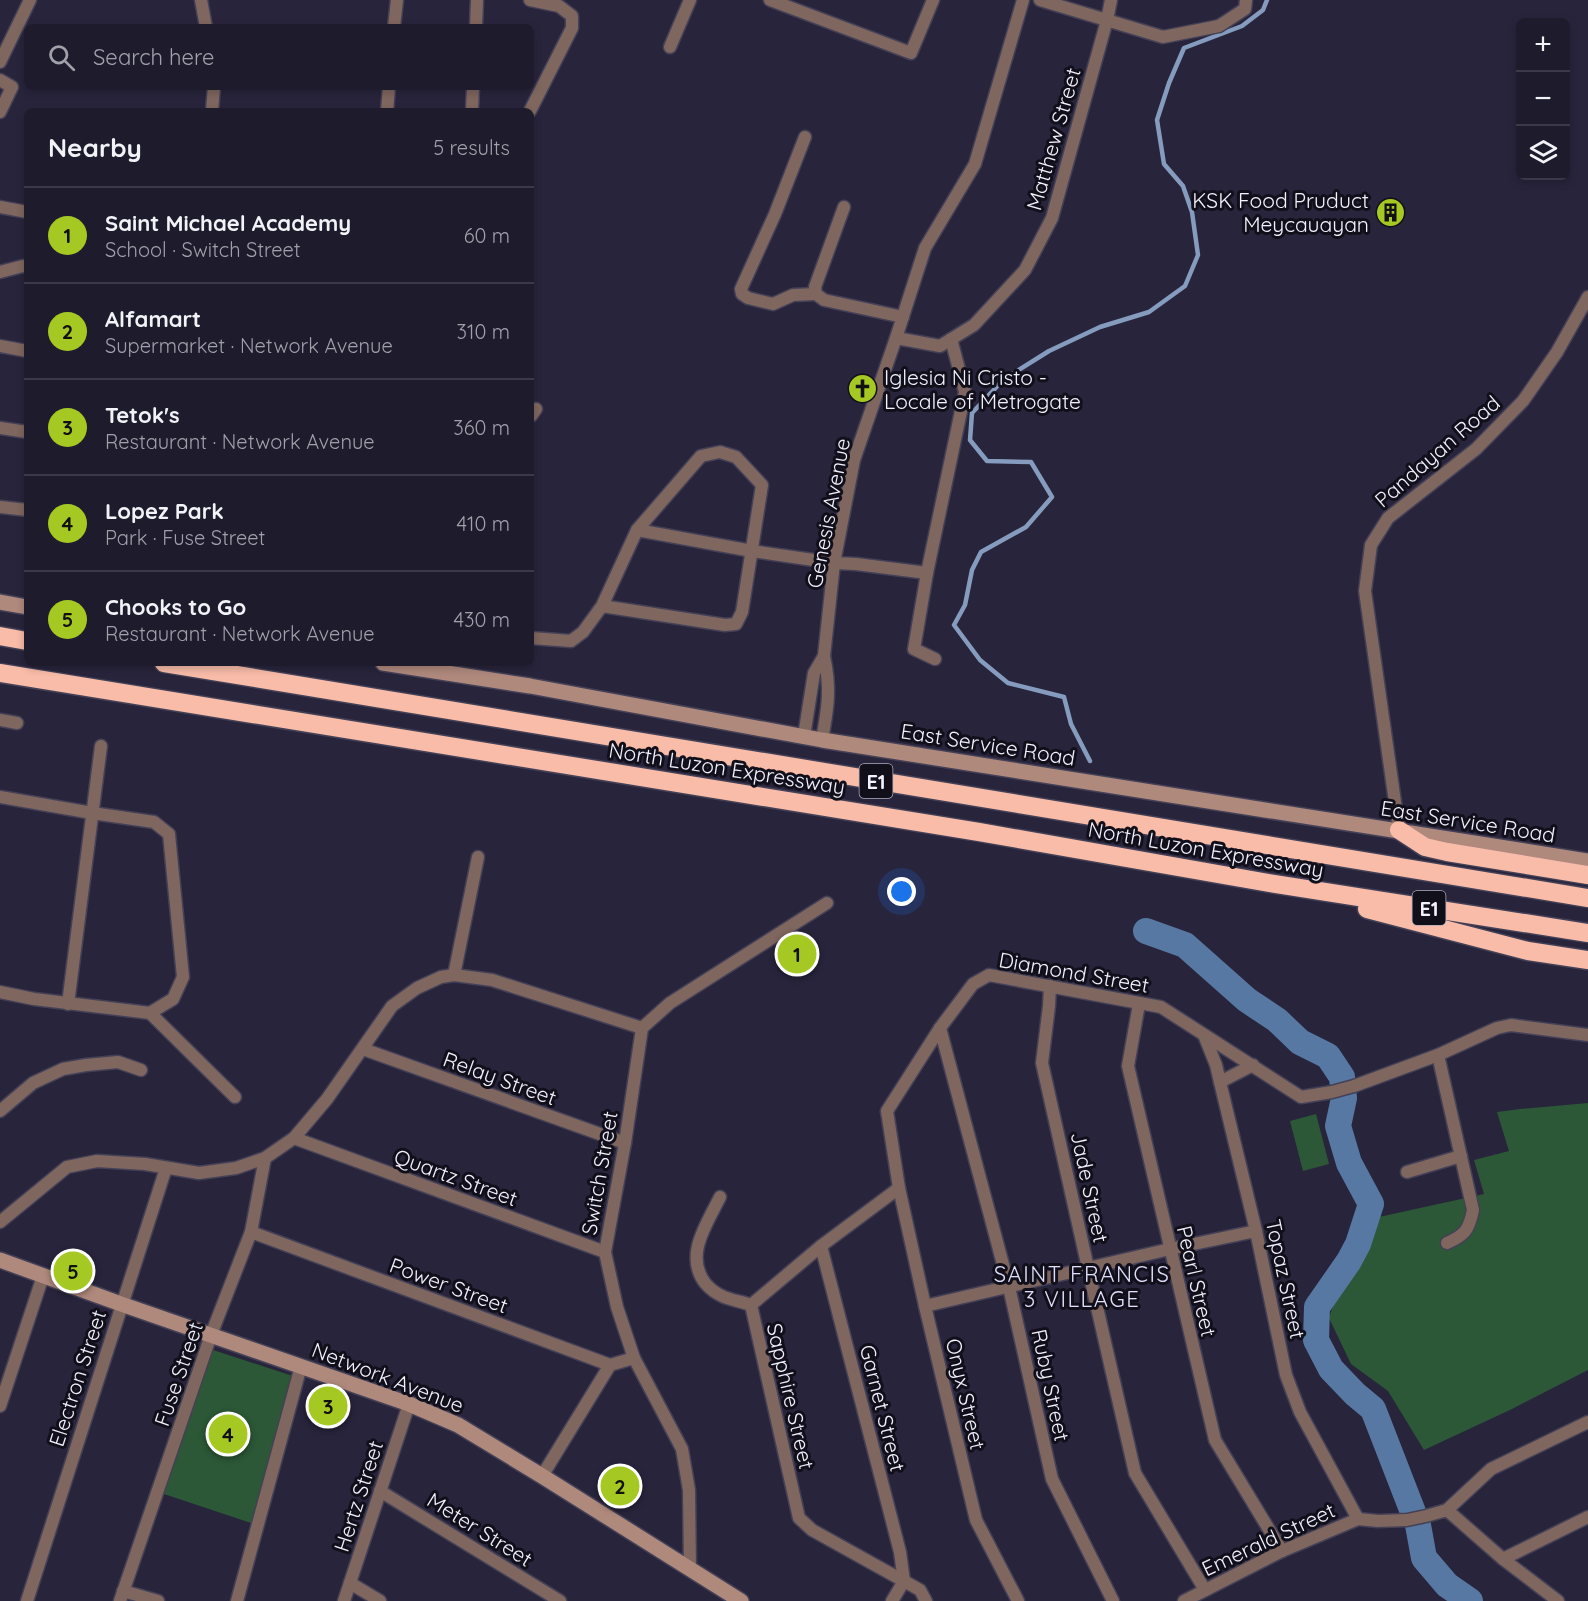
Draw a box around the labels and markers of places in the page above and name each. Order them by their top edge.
place label: KSK Food Pruduct Meycauayan [1192,187,1369,237]
building icon: KSK Food Pruduct Meycauayan [1374,196,1406,228]
place label: Iglesia Ni Cristo - Locale of Metrogate [884,364,1081,414]
church icon: Iglesia Ni Cristo - Locale of Metrogate [847,373,879,405]
pin: 1 [778,932,816,976]
pin: 5 [54,1248,92,1294]
pin: 3 [308,1384,348,1428]
pin: 4 [208,1412,248,1456]
pin: 2 [600,1464,640,1508]

